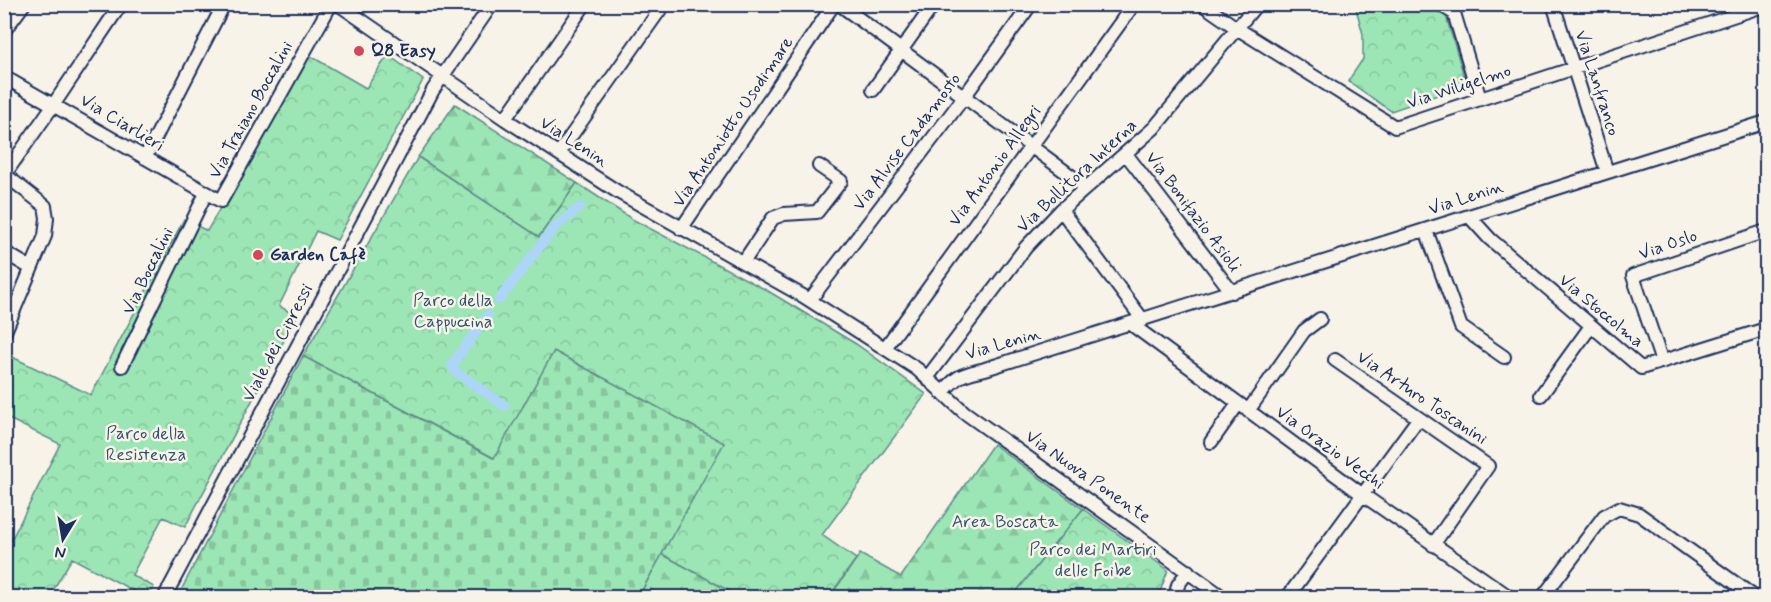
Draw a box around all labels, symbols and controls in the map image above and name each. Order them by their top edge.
street label: Via Lanfranco [1569,27,1625,139]
street label: Via Antoniotto Usodimare [667,32,799,212]
street label: Via Traiano Boccalini [203,37,299,183]
place label: Q8 Easy [371,39,436,63]
marker: Q8 Easy [352,44,366,58]
street label: Via Wiligelmo [1404,59,1514,115]
street label: Via Alvise Cadamosto [847,68,967,216]
street label: Via Ciarlieri [75,88,169,158]
street label: Via Antonio Allegri [943,101,1048,232]
street label: Via Lenin [535,111,613,173]
street label: Via Bollitora Interna [1011,114,1143,238]
street label: Via Bonifazio Asioli [1140,147,1246,277]
street label: Via Lenin [1426,175,1506,221]
street label: Via Boccalini [117,223,179,319]
street label: Via Oslo [1636,224,1700,266]
place label: Garden Cafè [270,243,366,267]
marker: Garden Cafè [251,248,265,262]
street label: Via Stoccolma [1553,268,1649,354]
street label: Viale dei Cipressi [237,280,319,406]
park label: Parco della Cappuccina [413,289,493,334]
street label: Via Lenin [963,322,1043,366]
street label: Via Arturo Toscanini [1352,345,1492,451]
street label: Via Orazio Vecchi [1271,400,1389,496]
park label: Parco della Resistenza [106,422,186,467]
street label: Via Nuova Ponente [1020,425,1156,529]
north arrow [33,509,93,569]
park label: Area Boscata [952,510,1058,534]
park label: Parco dei Martiri delle Foibe [1029,538,1157,583]
text: N [53,541,68,564]

